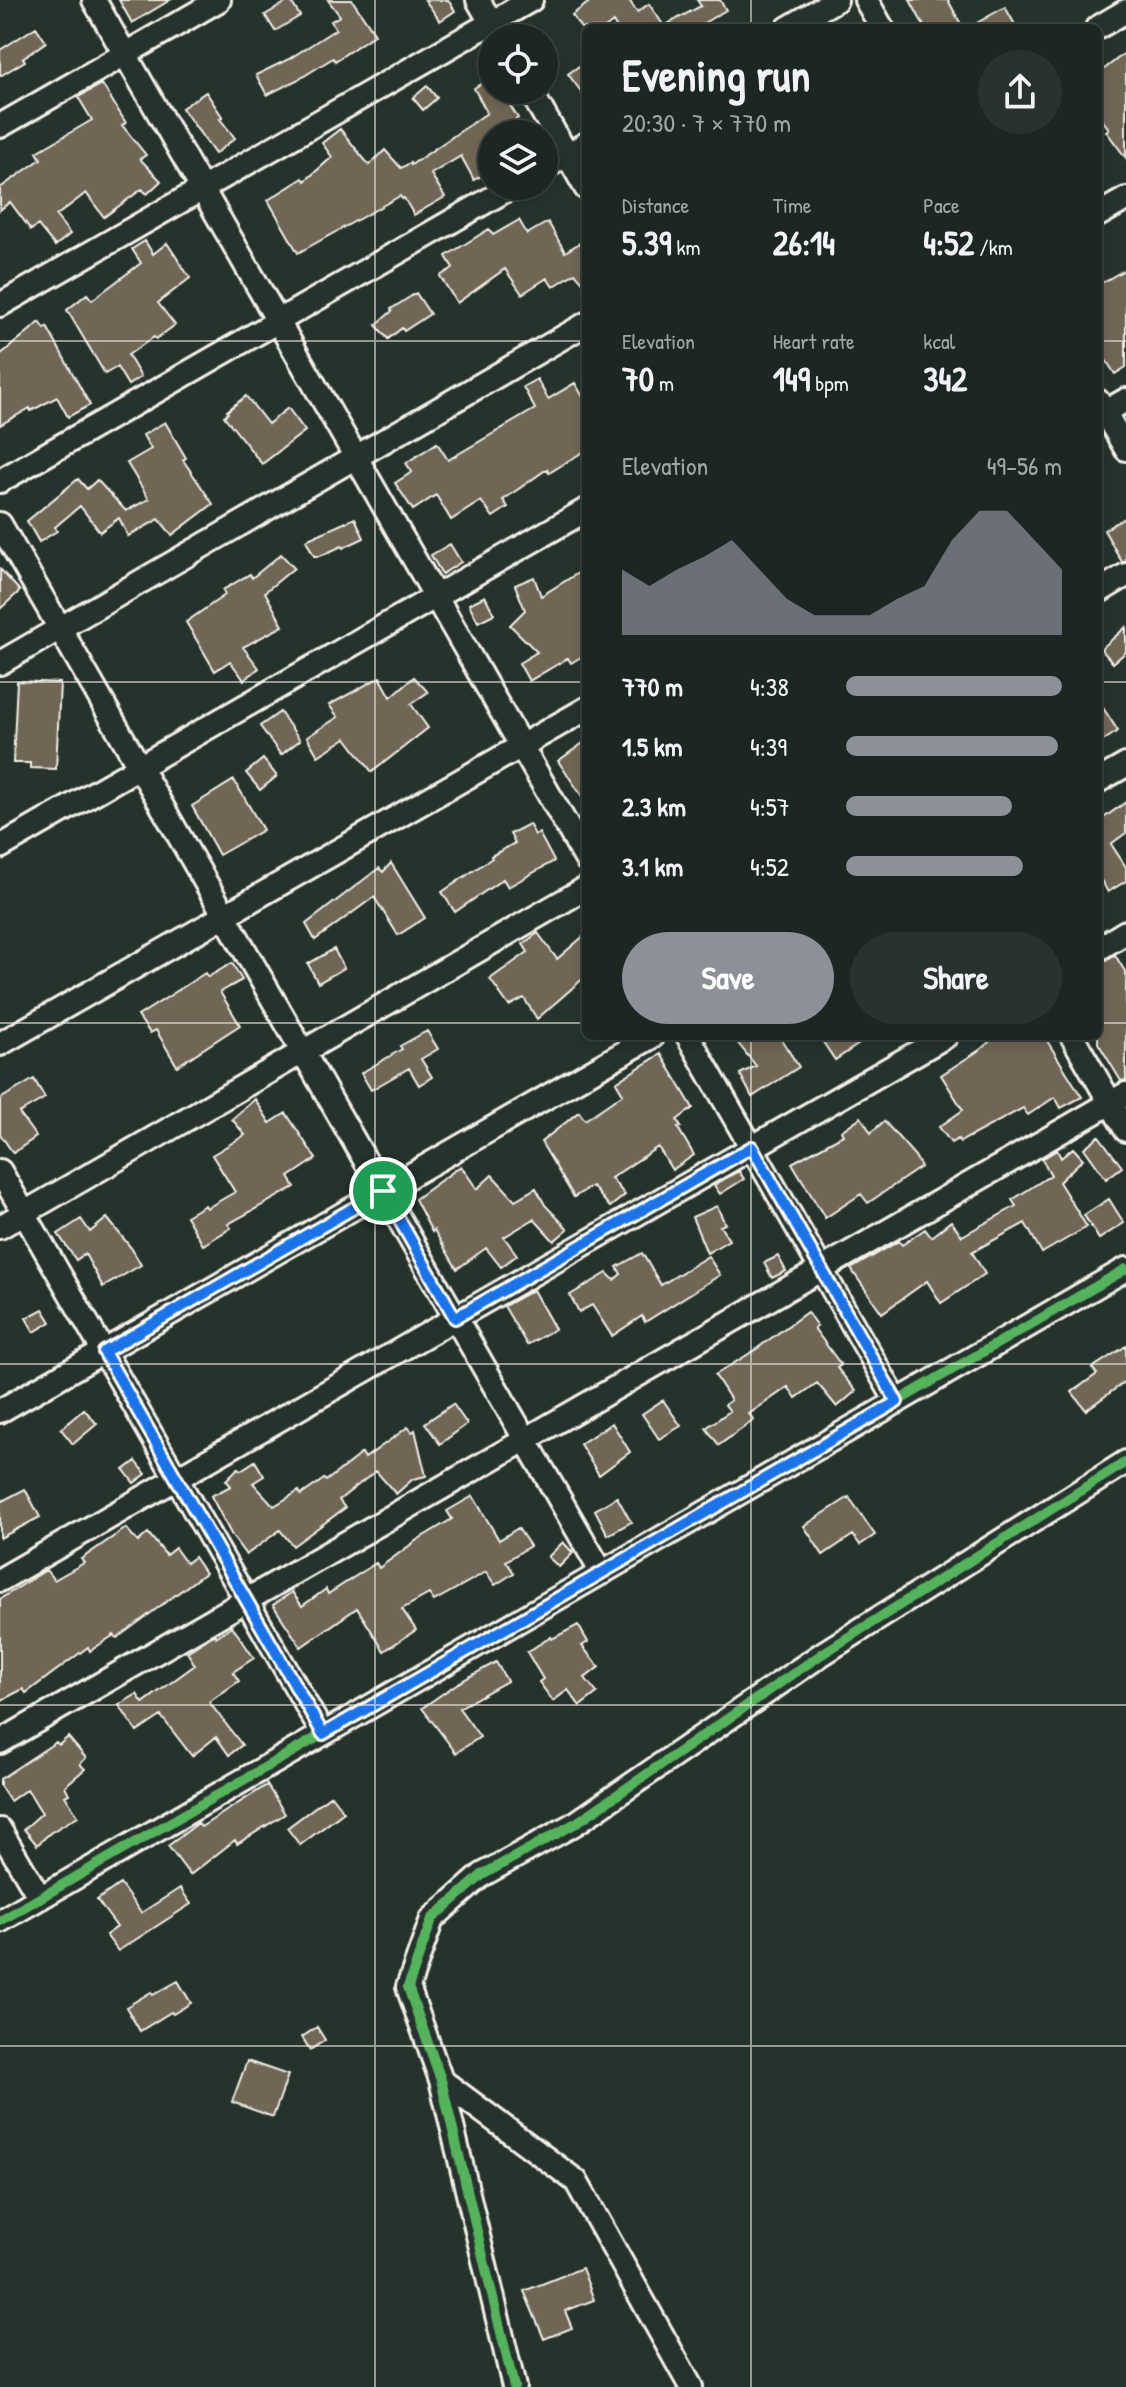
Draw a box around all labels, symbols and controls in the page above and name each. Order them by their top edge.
map controls [478,24,558,200]
button: locate [478,24,558,104]
text: Evening run [622,45,810,105]
button: share [978,50,1062,134]
text: 20:30 · 7 × 770 m [622,105,791,140]
button: layers [478,120,558,200]
text: Distance [622,190,689,220]
text: Time [773,190,812,220]
text: Pace [923,190,960,220]
text: 5.39 [622,220,671,266]
text: 26:14 [773,220,835,266]
text: 4:52 [923,220,974,266]
text: km [671,232,701,262]
text: /km [974,232,1013,262]
text: Elevation [622,326,695,356]
text: Heart rate [773,326,855,356]
text: kcal [923,326,955,356]
text: 70 [622,356,654,402]
text: 149 [773,356,810,402]
text: 342 [923,356,967,402]
text: m [654,368,674,398]
text: bpm [810,368,849,398]
text: Elevation [622,448,708,483]
text: 49–56 m [987,448,1062,483]
text: 770 m [622,669,683,704]
text: 4:38 [750,669,789,704]
text: 1.5 km [622,729,682,764]
text: 4:39 [750,729,787,764]
text: 2.3 km [622,789,686,824]
text: 4:57 [750,789,790,824]
text: 3.1 km [622,849,683,884]
text: 4:52 [750,849,789,884]
button: Save [622,932,834,1024]
button: Share [850,932,1062,1024]
pin [349,1157,417,1225]
icon: arrive [361,1169,405,1213]

